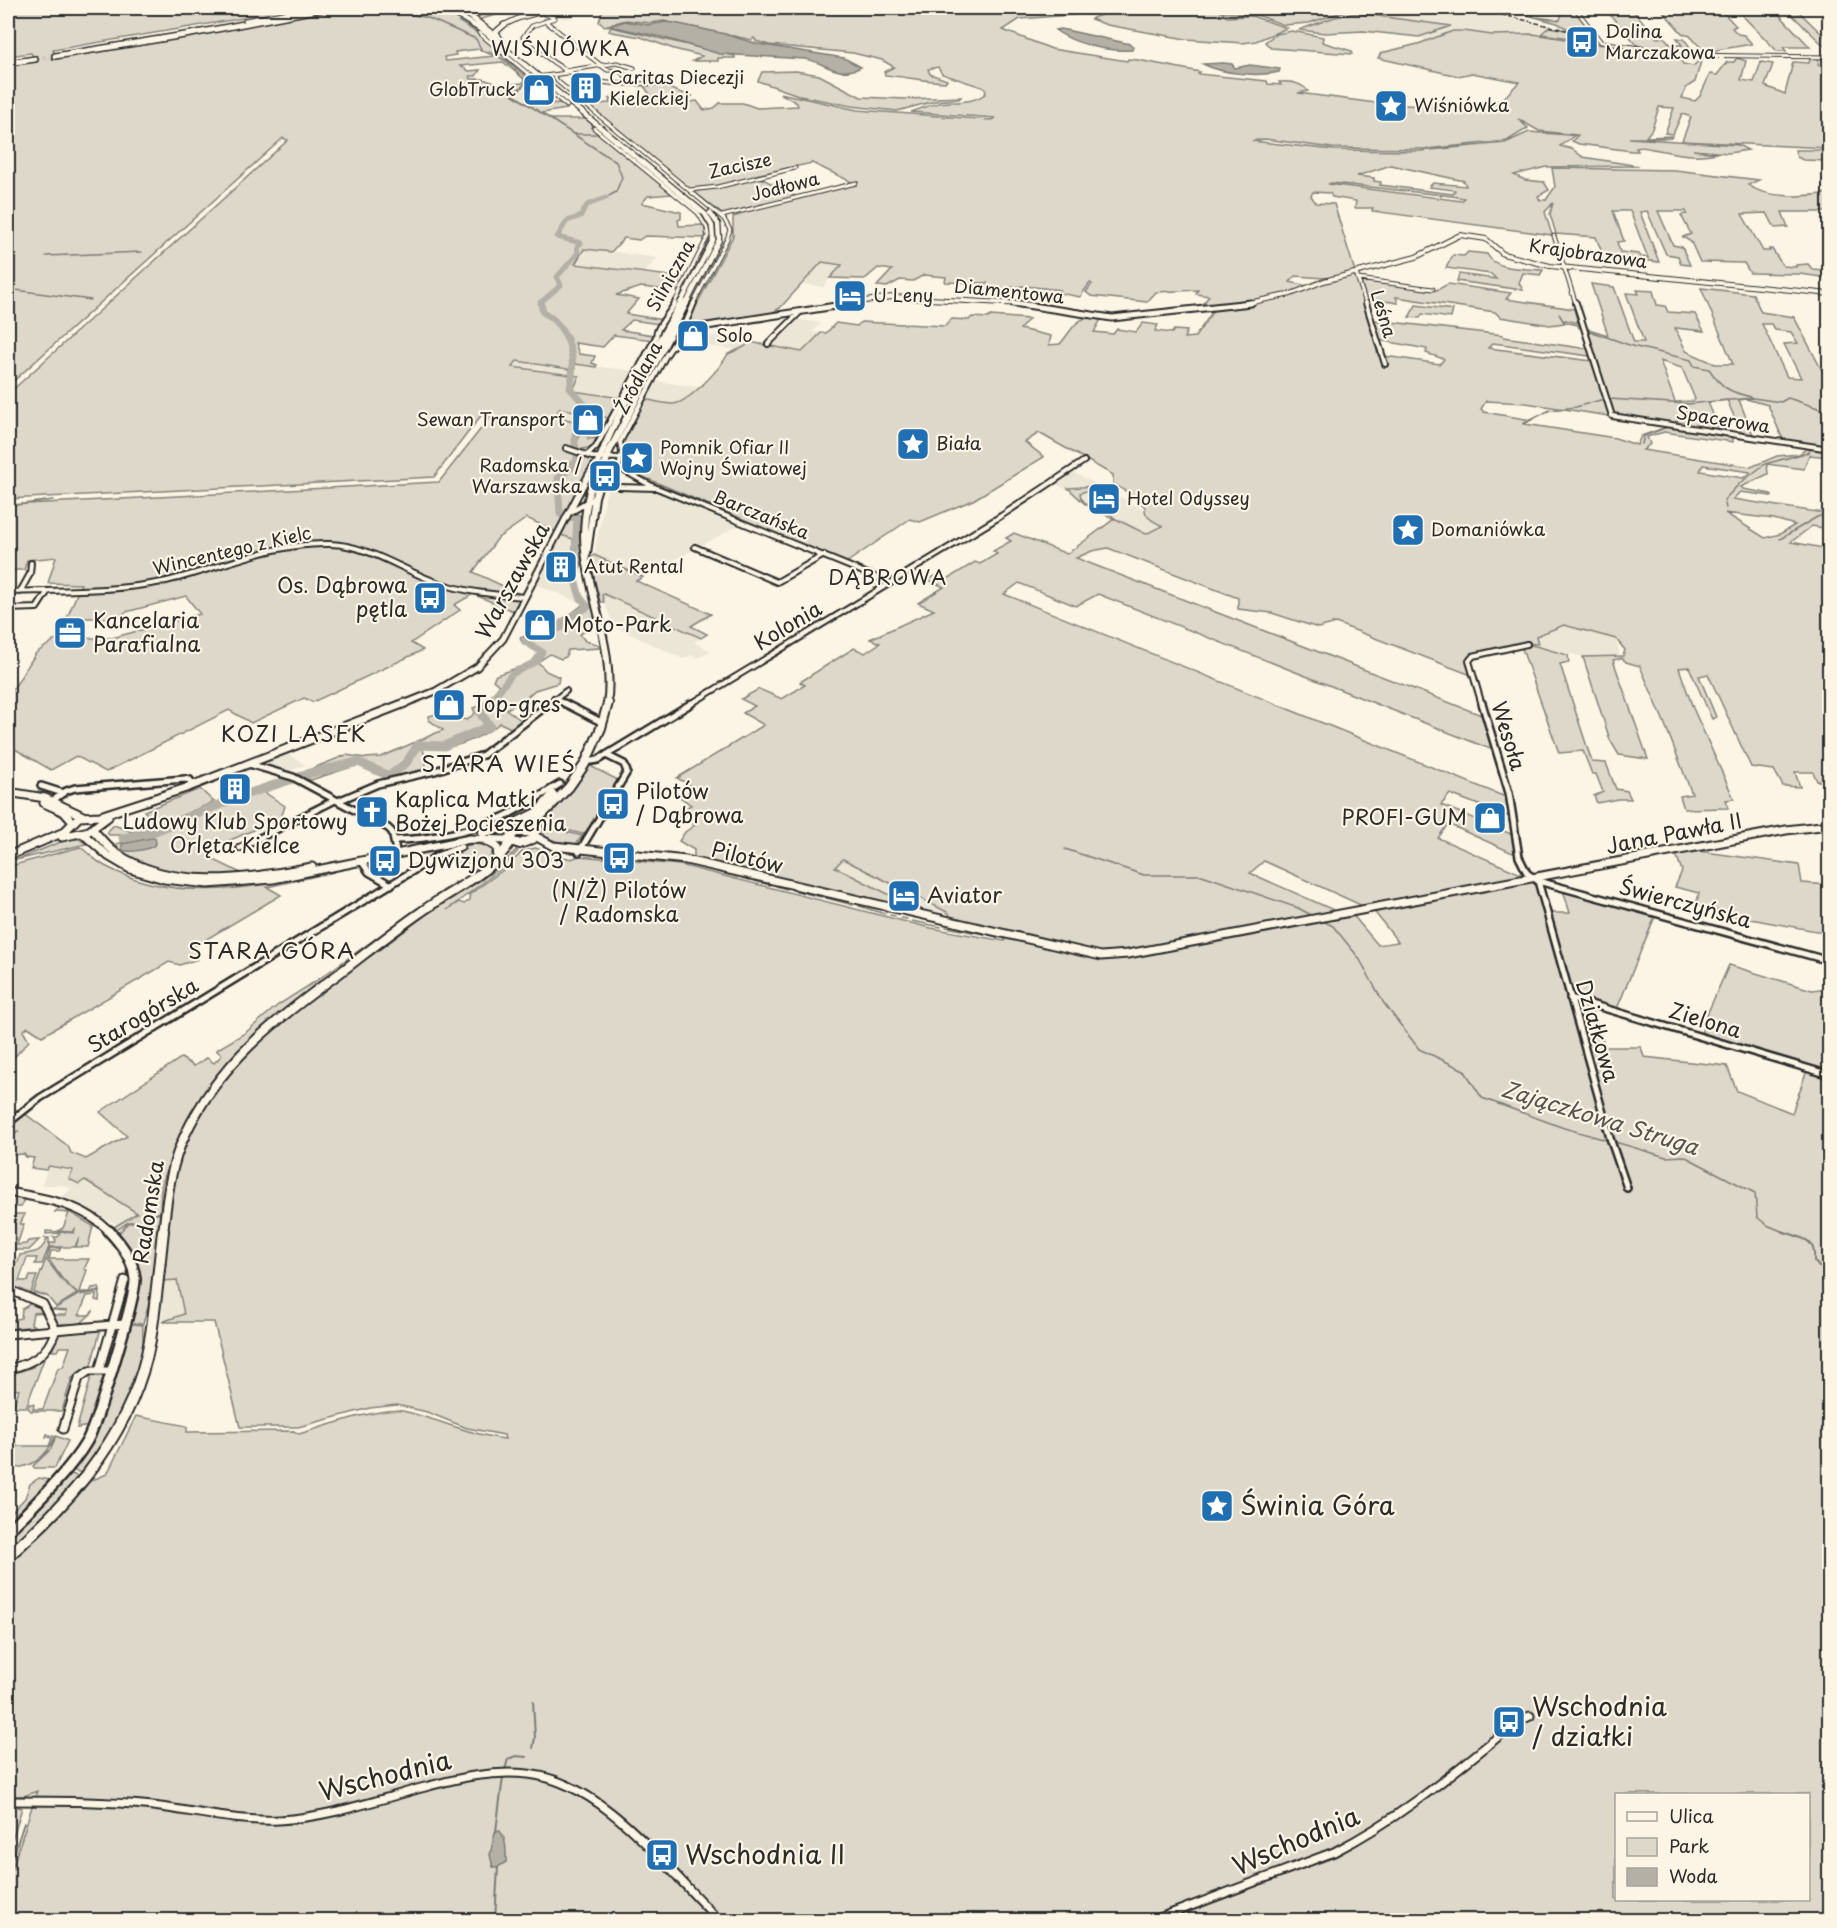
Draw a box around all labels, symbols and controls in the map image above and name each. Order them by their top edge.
place label: Dolina Marczakowa [1605,17,1716,65]
bus stop icon: Dolina Marczakowa [1564,24,1600,60]
district label: WIŚNIÓWKA [491,33,631,63]
place label: Caritas Diecezji Kieleckiej [609,63,744,111]
building icon: Caritas Diecezji Kieleckiej [568,70,604,106]
shop icon: GlobTruck [521,72,557,108]
place label: GlobTruck [429,75,516,102]
place icon: Wiśniówka [1373,88,1409,124]
place label: Wiśniówka [1414,91,1510,118]
street label: Zacisze [706,145,774,184]
street label: Jodłowa [748,164,823,207]
street label: Krajobrazowa [1527,231,1650,274]
street label: Silniczna [639,234,701,316]
street label: Diamentowa [953,271,1066,310]
hotel icon: U Leny [832,278,868,314]
place label: U Leny [873,281,933,308]
street label: Leśna [1364,286,1405,342]
shop icon: Solo [675,318,711,354]
place label: Solo [716,321,753,348]
street label: Źródlana [607,336,668,418]
street label: Spacerowa [1674,398,1773,439]
shop icon: Sewan Transport [570,402,606,438]
place label: Sewan Transport [417,405,565,432]
place icon: Biała [895,426,931,462]
place label: Biała [936,429,982,456]
place label: Pomnik Ofiar II Wojny Światowej [660,433,807,481]
place icon: Pomnik Ofiar II Wojny Światowej [619,440,655,476]
place label: Radomska / Warszawska [472,451,583,499]
bus stop icon: Radomska / Warszawska [587,458,623,494]
hotel icon: Hotel Odyssey [1086,481,1122,517]
street label: Barczańska [709,482,815,545]
place label: Hotel Odyssey [1127,484,1250,511]
place icon: Domaniówka [1390,512,1426,548]
place label: Domaniówka [1431,515,1546,542]
street label: Warszawska [466,516,556,644]
street label: Wincentego z Kielc [150,518,313,581]
building icon: Atut Rental [543,549,579,585]
place label: Atut Rental [584,552,684,579]
district label: DĄBROWA [828,562,948,592]
place label: Os. Dąbrowa pętla [277,568,407,624]
bus stop icon: Os. Dąbrowa pętla [412,580,448,616]
street label: Kolonia [747,591,827,657]
place label: Kancelaria Parafialna [93,603,200,659]
shop icon: Moto-Park [522,607,558,643]
place label: Moto-Park [563,607,672,639]
office icon: Kancelaria Parafialna [52,615,88,651]
shop icon: Top-gres [431,687,467,723]
place label: Top-gres [472,687,561,719]
street label: Wesoła [1484,697,1536,774]
district label: KOZI LASEK [221,716,367,749]
district label: STARA WIEŚ [422,746,576,779]
building icon: Ludowy Klub Sportowy Orlęta Kielce [217,771,253,807]
place label: Pilotów / Dąbrowa [636,774,743,830]
place label: Kaplica Matki Bożej Pocieszenia [395,782,566,838]
bus stop icon: Pilotów / Dąbrowa [595,786,631,822]
church icon: Kaplica Matki Bożej Pocieszenia [354,794,390,830]
place label: PROFI-GUM [1341,800,1467,832]
shop icon: PROFI-GUM [1472,800,1508,836]
street label: Jana Pawła II [1603,803,1744,861]
place label: Ludowy Klub Sportowy Orlęta Kielce [122,804,348,860]
street label: Pilotów [708,832,787,880]
bus stop icon: (N/Ż) Pilotów / Radomska [601,840,637,876]
bus stop icon: Dywizjonu 303 [367,843,403,879]
place label: Dywizjonu 303 [408,843,564,875]
street label: Świerczyńska [1616,869,1755,935]
place label: (N/Ż) Pilotów / Radomska [552,873,686,929]
hotel icon: Aviator [886,878,922,914]
place label: Aviator [927,878,1002,910]
district label: STARA GÓRA [188,933,356,966]
street label: Starogórska [80,968,204,1060]
street label: Działkowa [1569,976,1629,1085]
street label: Zielona [1665,993,1746,1045]
water label: Zajączkowa Struga [1498,1071,1704,1163]
street label: Radomska [123,1158,171,1266]
place label: Świnia Góra [1240,1485,1395,1524]
place icon: Świnia Góra [1199,1488,1235,1524]
place label: Wschodnia / działki [1532,1686,1667,1755]
bus stop icon: Wschodnia / działki [1491,1704,1527,1740]
street label: Wschodnia [314,1739,455,1810]
legend [1615,1793,1810,1901]
street label: Wschodnia [1226,1795,1365,1884]
text: Ulica [1669,1802,1714,1829]
text: Park [1669,1832,1709,1859]
place label: Wschodnia II [685,1834,845,1873]
bus stop icon: Wschodnia II [644,1837,680,1873]
text: Woda [1669,1862,1718,1889]

